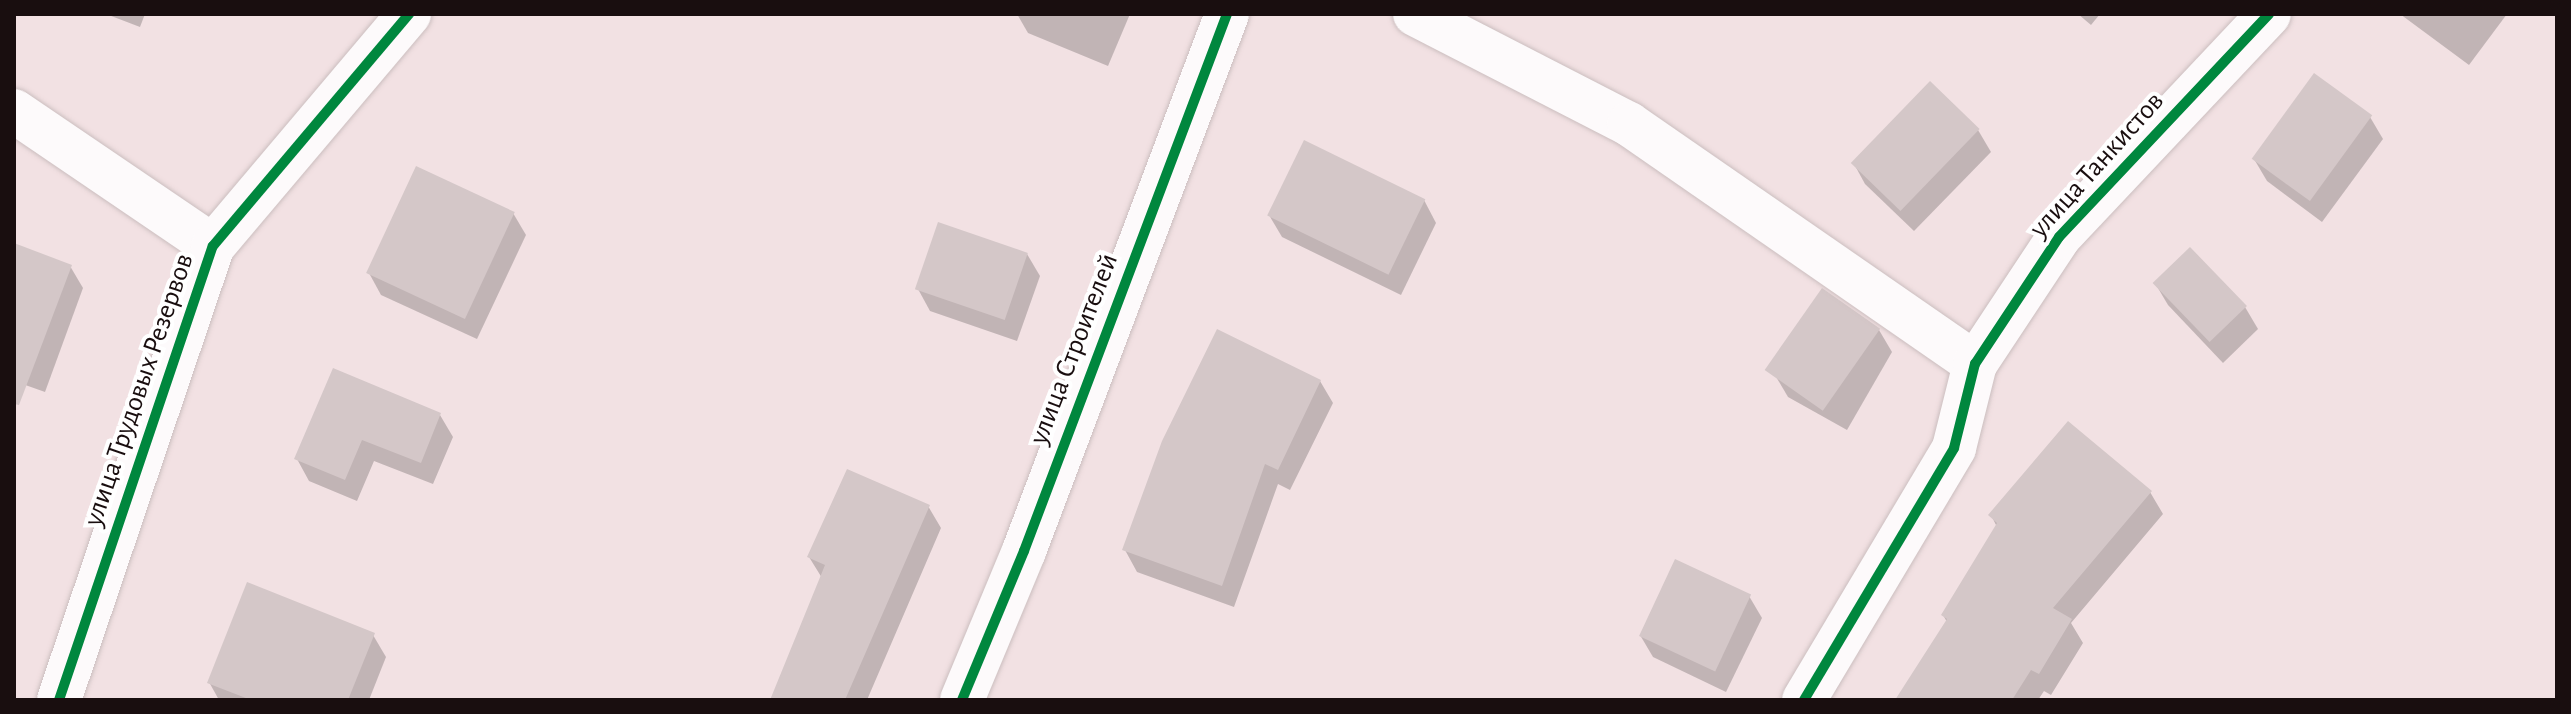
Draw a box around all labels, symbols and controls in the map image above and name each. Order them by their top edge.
street label: улица Танкистов [2023,85,2171,245]
street label: улица Трудовых Резервов [77,249,201,531]
street label: улица Строителей [1022,249,1126,449]

